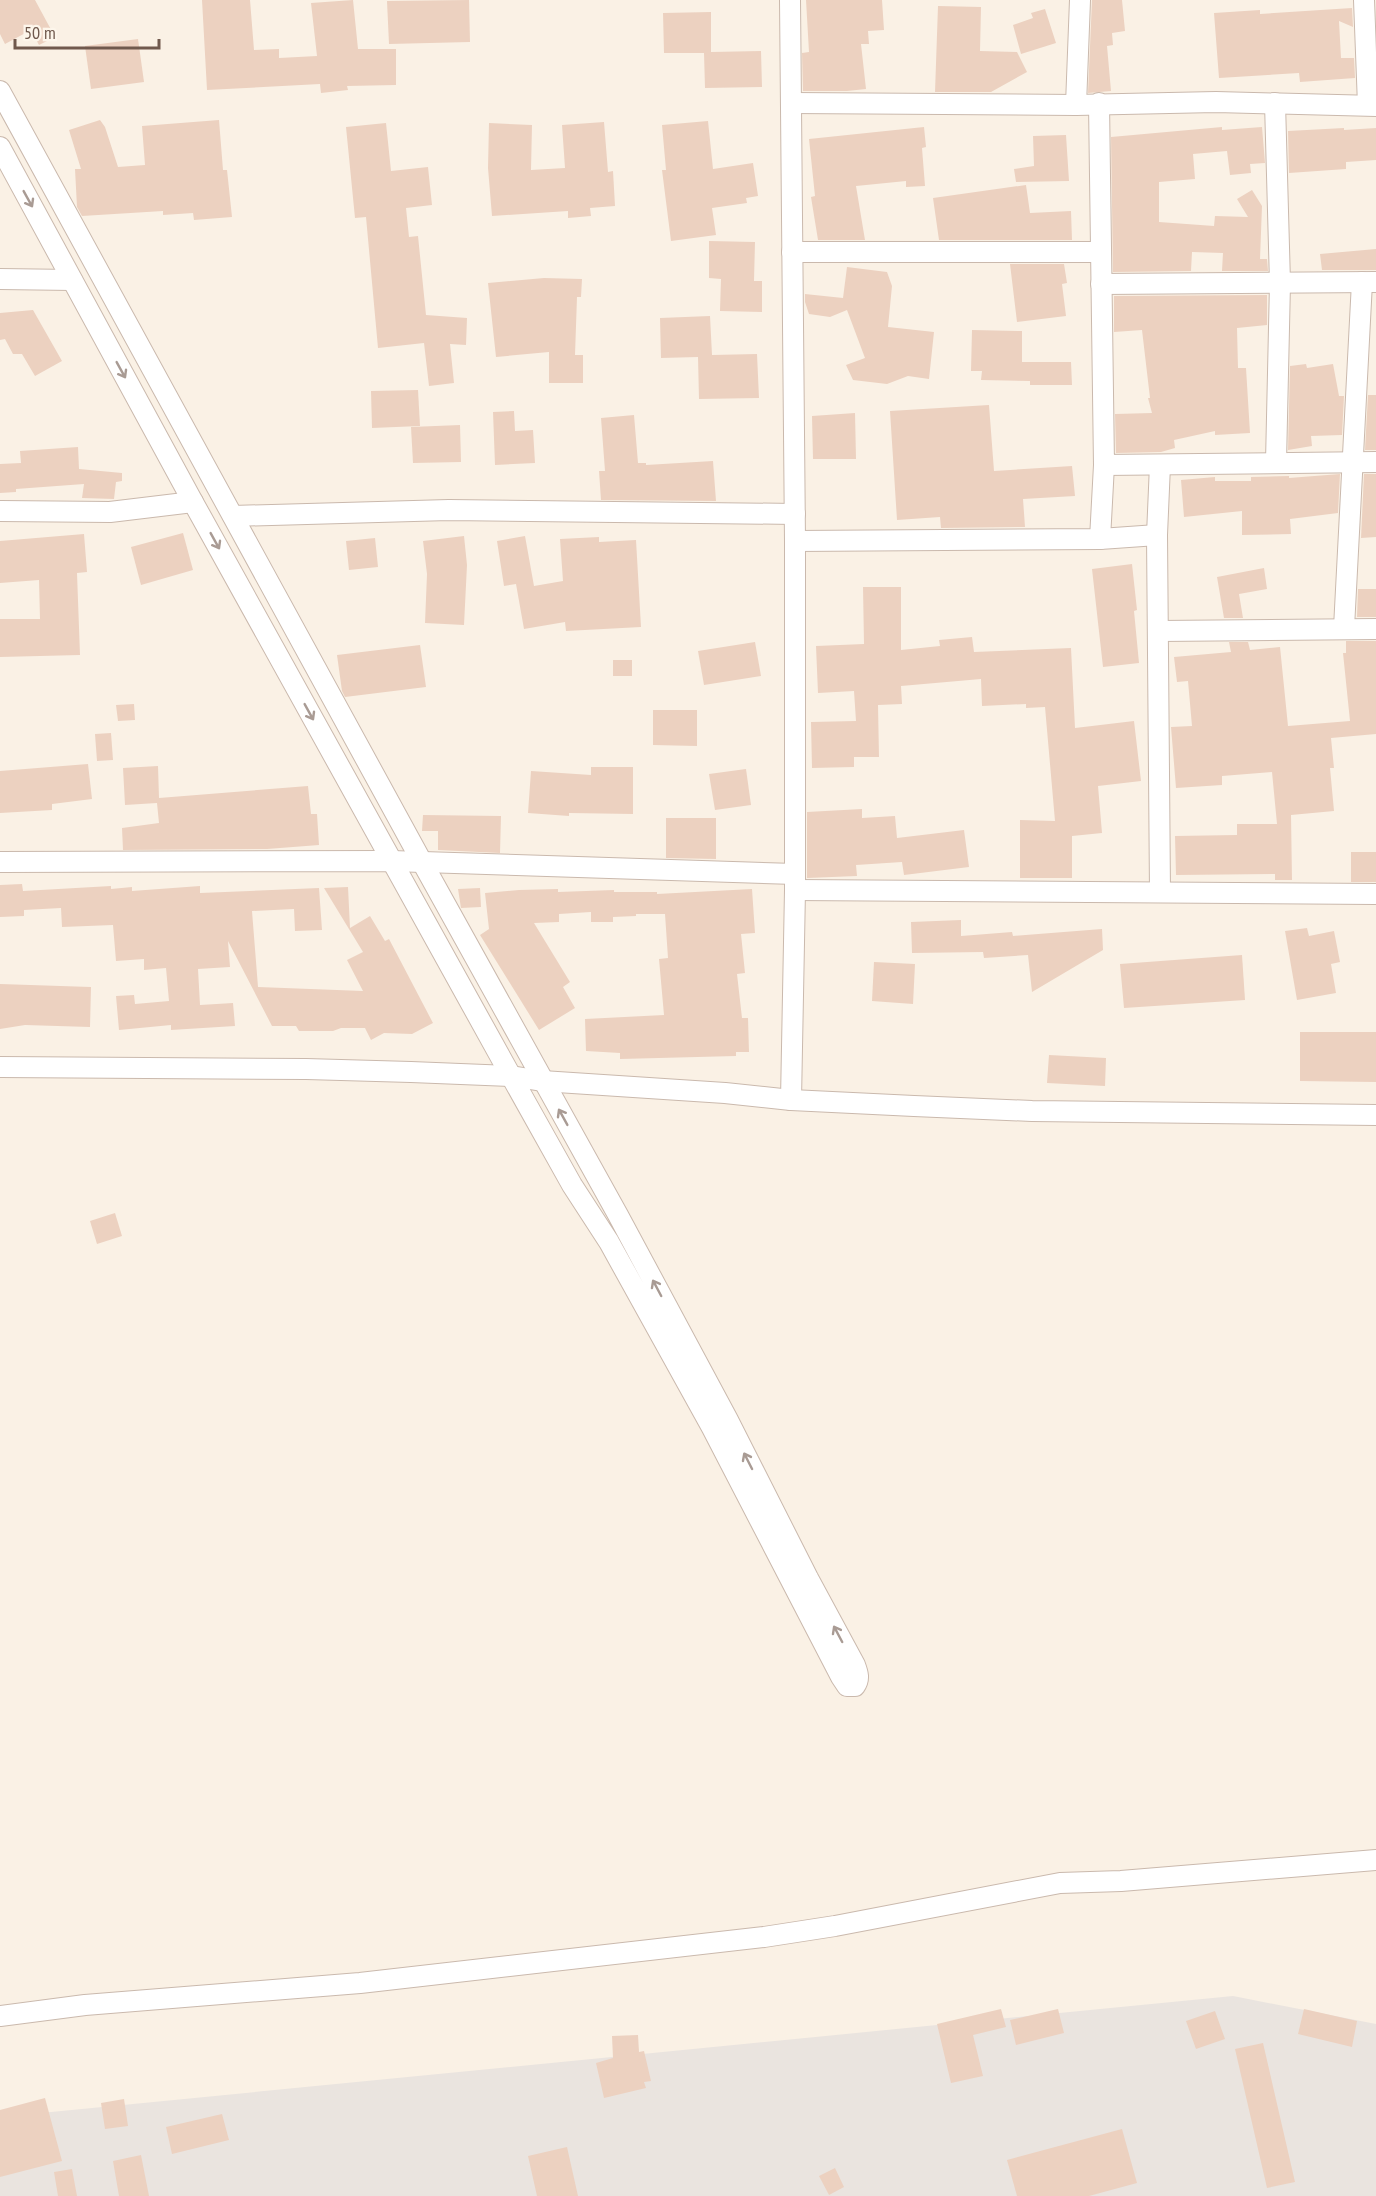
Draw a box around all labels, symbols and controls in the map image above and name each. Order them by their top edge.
scale bar [15,12,159,50]
text: 50 m [24,21,56,44]
one-way arrow [23,189,34,207]
one-way arrow [115,361,127,378]
one-way arrow [209,532,221,549]
one-way arrow [303,703,315,720]
one-way arrow [557,1109,569,1126]
one-way arrow [651,1280,663,1297]
one-way arrow [742,1452,753,1470]
one-way arrow [832,1625,843,1643]

